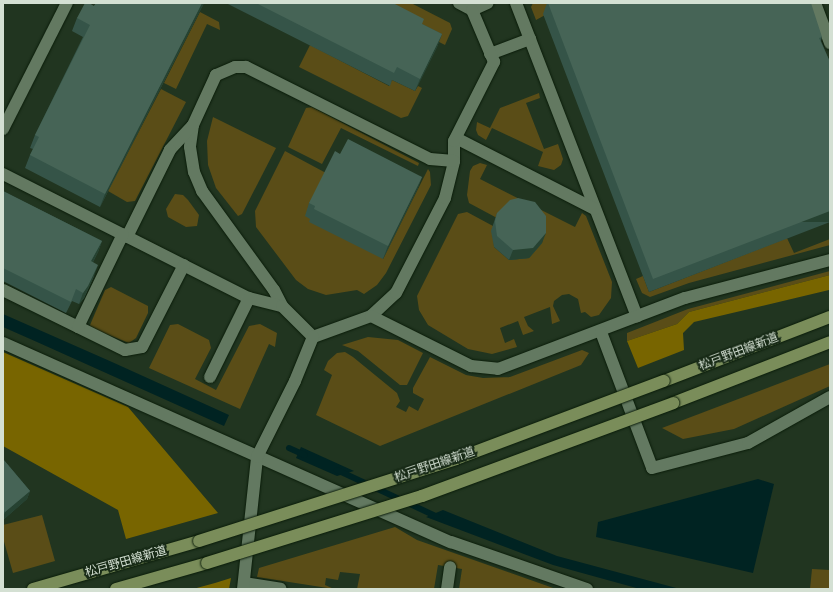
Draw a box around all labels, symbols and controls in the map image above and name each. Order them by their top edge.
street label: 松戸野田線新道 [697,330,781,374]
street label: 松戸野田線新道 [393,445,477,485]
street label: 松戸野田線新道 [84,544,168,580]

